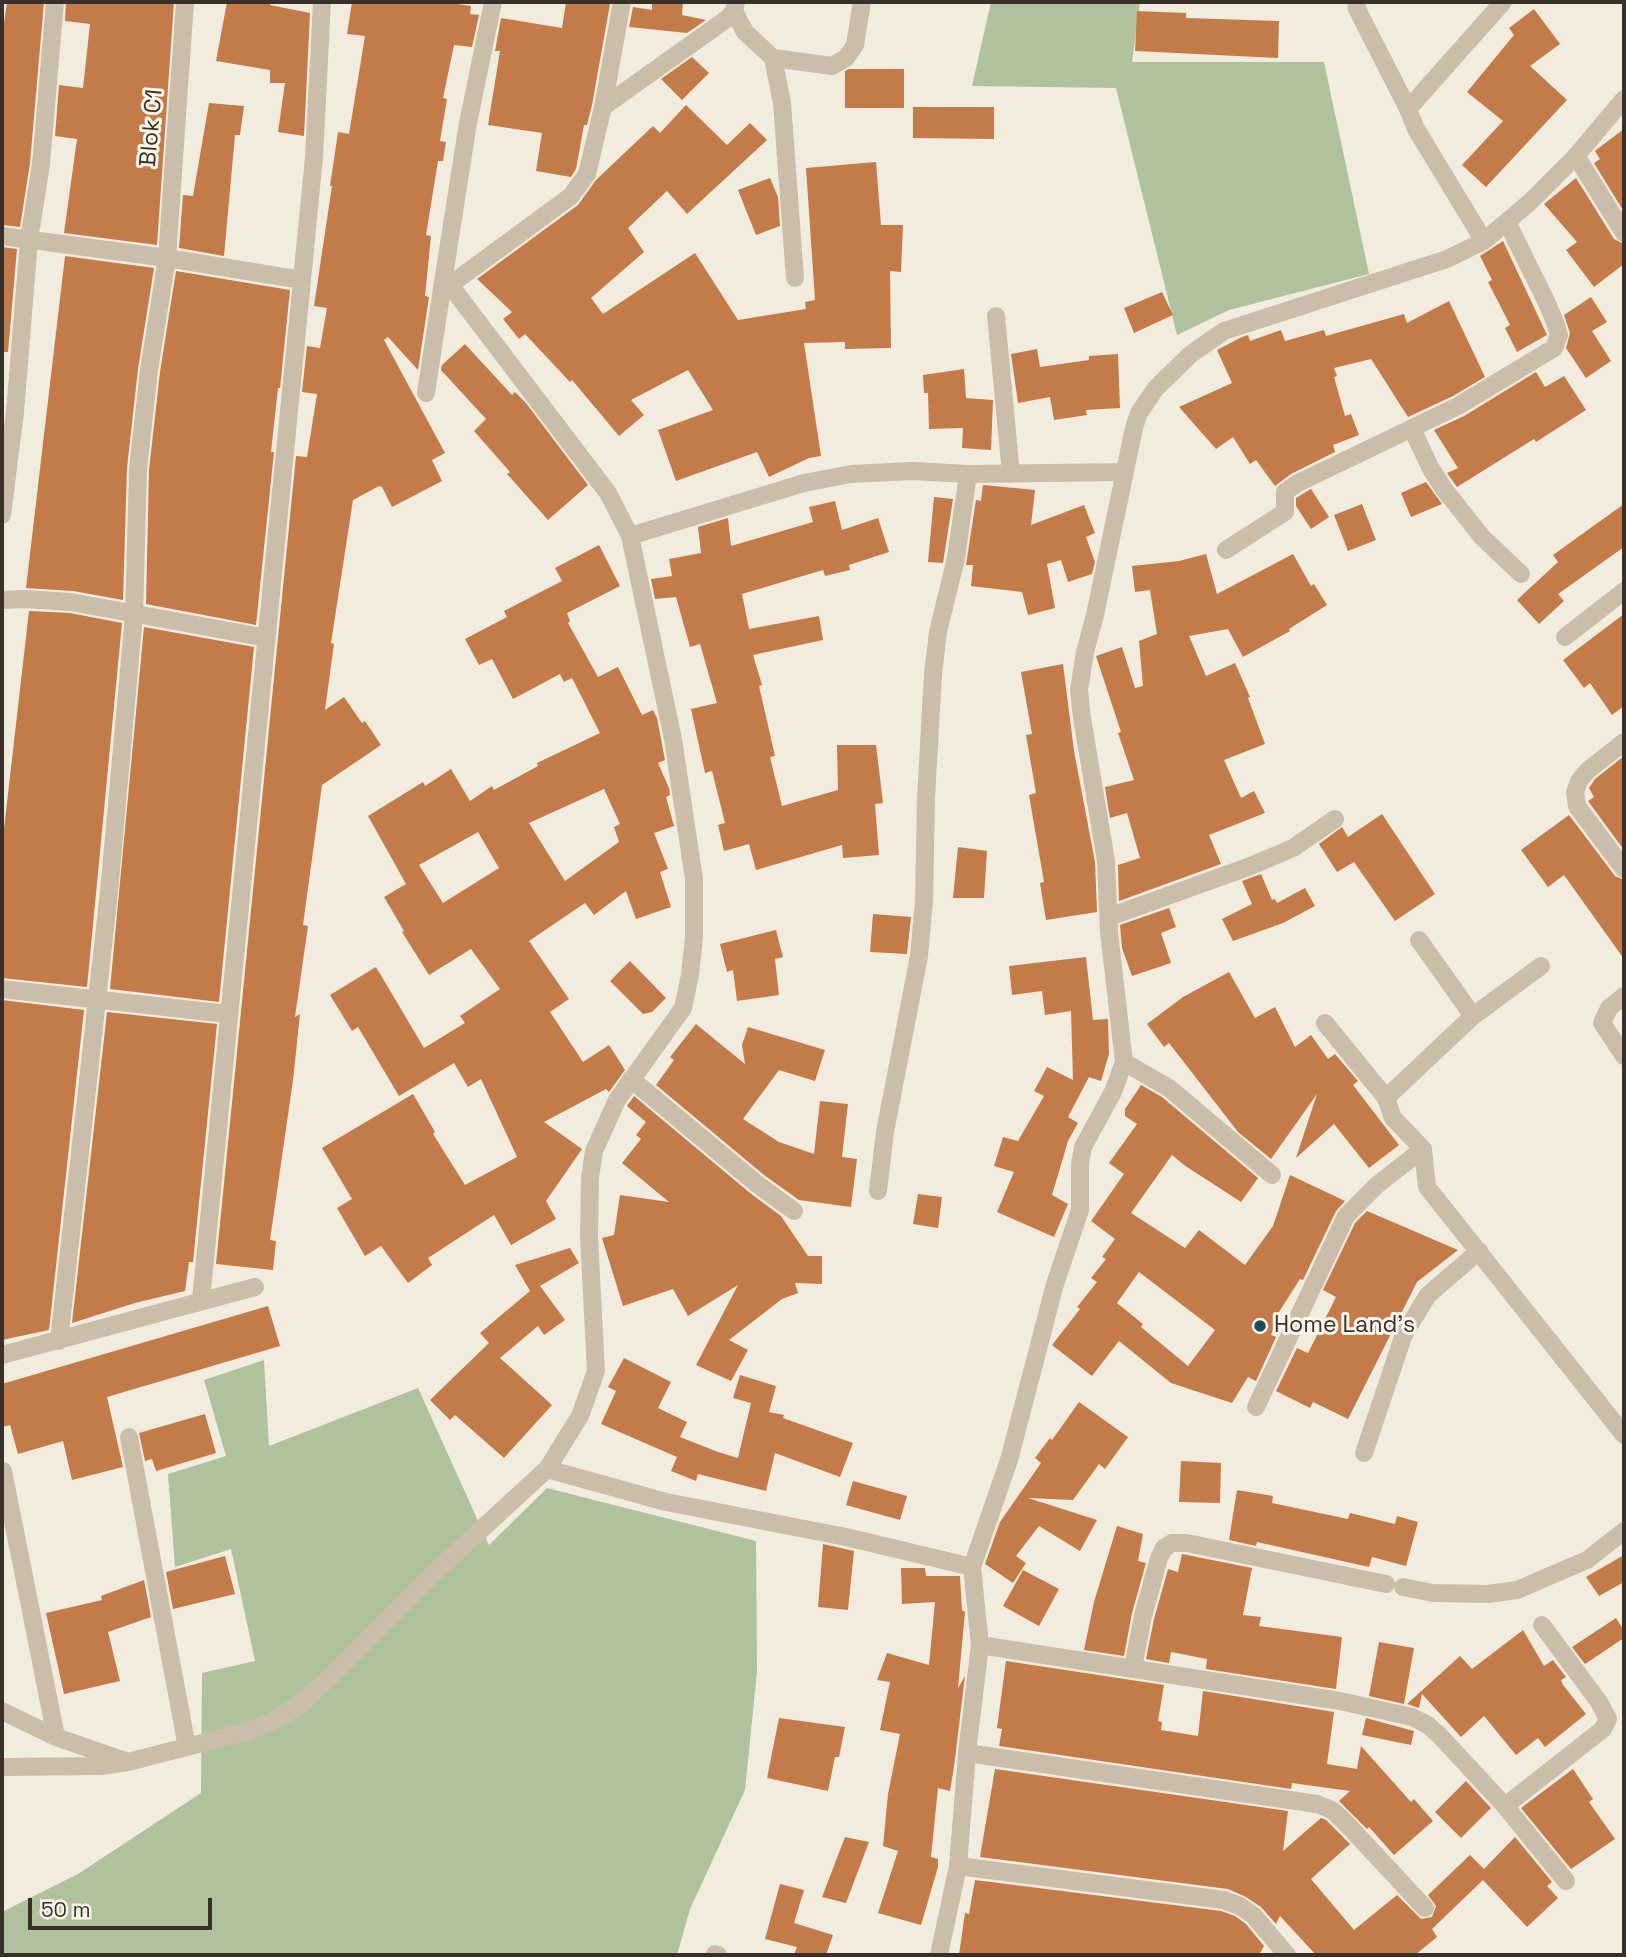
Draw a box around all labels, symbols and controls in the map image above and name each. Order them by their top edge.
street label: Blok C1 [135,88,169,168]
place label: Home Land's [1274,1312,1415,1340]
marker: Home Land's [1252,1318,1268,1334]
scale bar [32,1884,215,1928]
text: 50 m [41,1896,91,1923]

